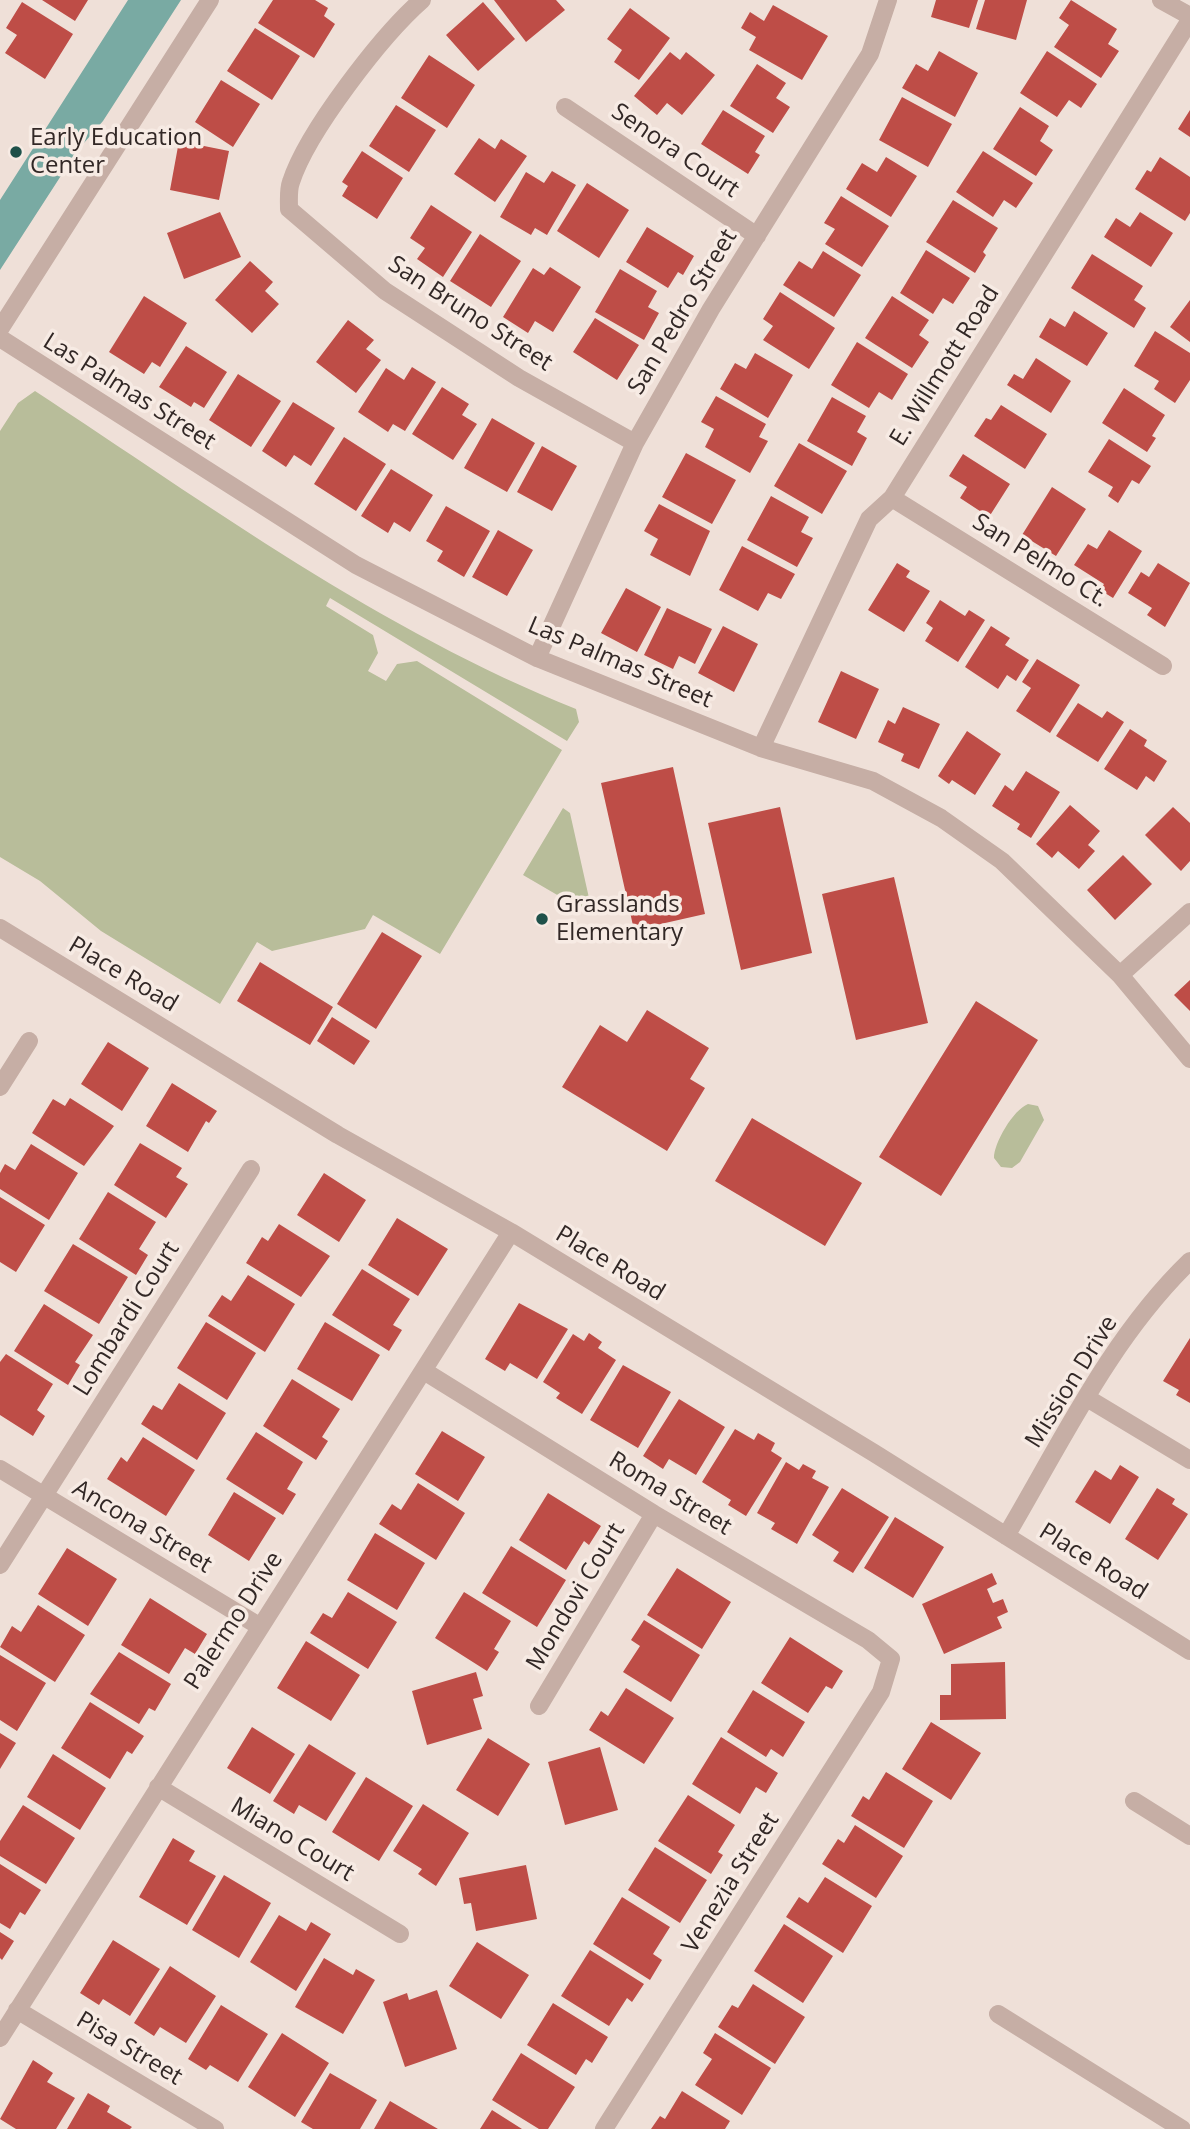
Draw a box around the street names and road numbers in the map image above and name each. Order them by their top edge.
street label: Senora Court [606,98,744,204]
street label: San Pedro Street [622,224,744,400]
street label: San Bruno Street [383,250,557,378]
street label: E. Willmott Road [884,281,1006,451]
street label: Las Palmas Street [38,327,220,457]
street label: San Pelmo Ct. [967,508,1113,614]
street label: Las Palmas Street [523,611,717,715]
street label: Place Road [63,931,183,1019]
street label: Place Road [550,1220,670,1308]
street label: Lombardi Court [68,1236,186,1402]
street label: Mission Drive [1020,1310,1124,1454]
street label: Roma Street [603,1446,737,1542]
street label: Ancona Street [67,1474,217,1580]
street label: Place Road [1034,1517,1152,1607]
street label: Mondovi Court [521,1518,631,1676]
street label: Palermo Drive [179,1547,289,1695]
street label: Miano Court [225,1792,359,1888]
street label: Venezia Street [676,1808,786,1958]
street label: Pisa Street [71,2006,187,2092]

